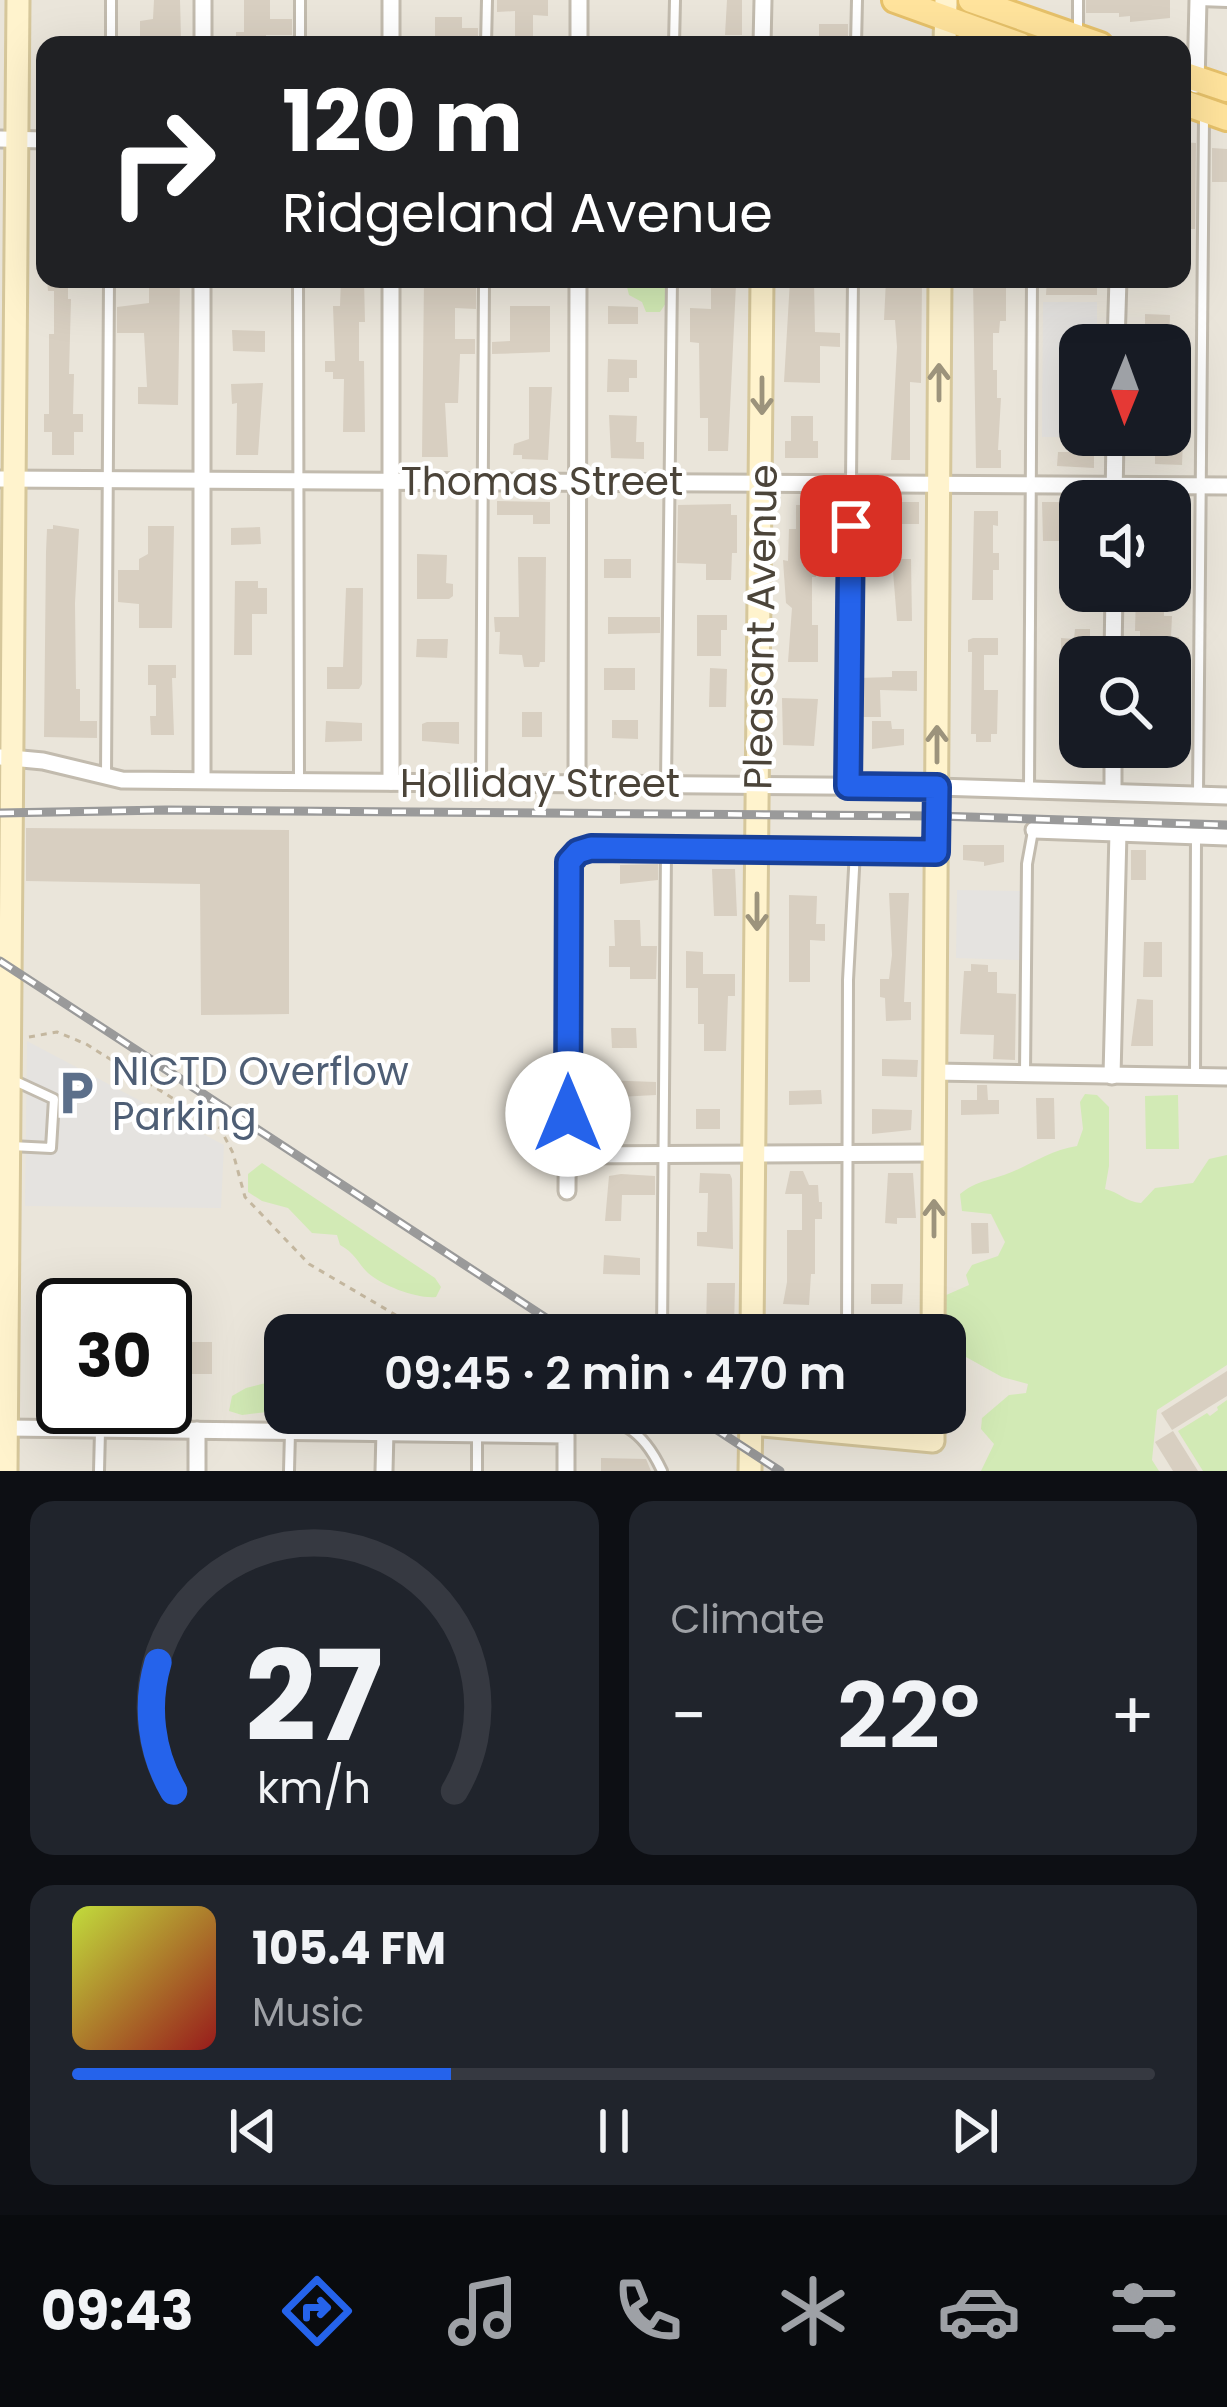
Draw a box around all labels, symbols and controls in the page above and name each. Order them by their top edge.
text: 120 m [282,63,523,180]
icon: right [84,84,240,240]
text: Ridgeland Avenue [282,175,773,251]
north arrow [1059,324,1191,456]
map controls [1059,324,1191,768]
one-way arrow [928,363,951,402]
one-way arrow [751,376,773,415]
street label: Thomas Street [401,454,683,509]
street label: Pleasant Avenue [730,464,791,790]
pin [800,475,902,577]
button: sound [1059,480,1191,612]
icon: arrive [818,493,884,559]
button: search [1059,636,1191,768]
one-way arrow [926,725,948,764]
street label: Holliday Street [400,756,680,811]
one-way arrow [746,892,768,931]
place label: NICTD Overflow Parking [112,1044,409,1144]
position arrow [505,1051,631,1177]
parking icon: NICTD Overflow Parking [51,1068,101,1118]
one-way arrow [923,1199,945,1238]
speed limit sign: 30 [36,1278,192,1434]
text: 09:45 · 2 min · 470 m [384,1342,846,1405]
text: Climate [671,1592,825,1647]
text: 27 [245,1609,383,1784]
text: 22° [837,1653,980,1780]
text: − [671,1670,707,1762]
text: + [1110,1670,1155,1762]
text: km/h [257,1758,371,1818]
text: 105.4 FM [252,1917,446,1980]
text: Music [252,1985,364,2040]
icon: previous [220,2098,286,2164]
icon: pause [581,2098,647,2164]
icon: next [942,2098,1008,2164]
icon: directions [275,2269,359,2353]
icon: music [441,2269,525,2353]
icon: phone [606,2269,690,2353]
icon: climate [771,2269,855,2353]
icon: car [937,2269,1021,2353]
icon: filters [1102,2269,1186,2353]
text: 09:43 [41,2273,194,2349]

